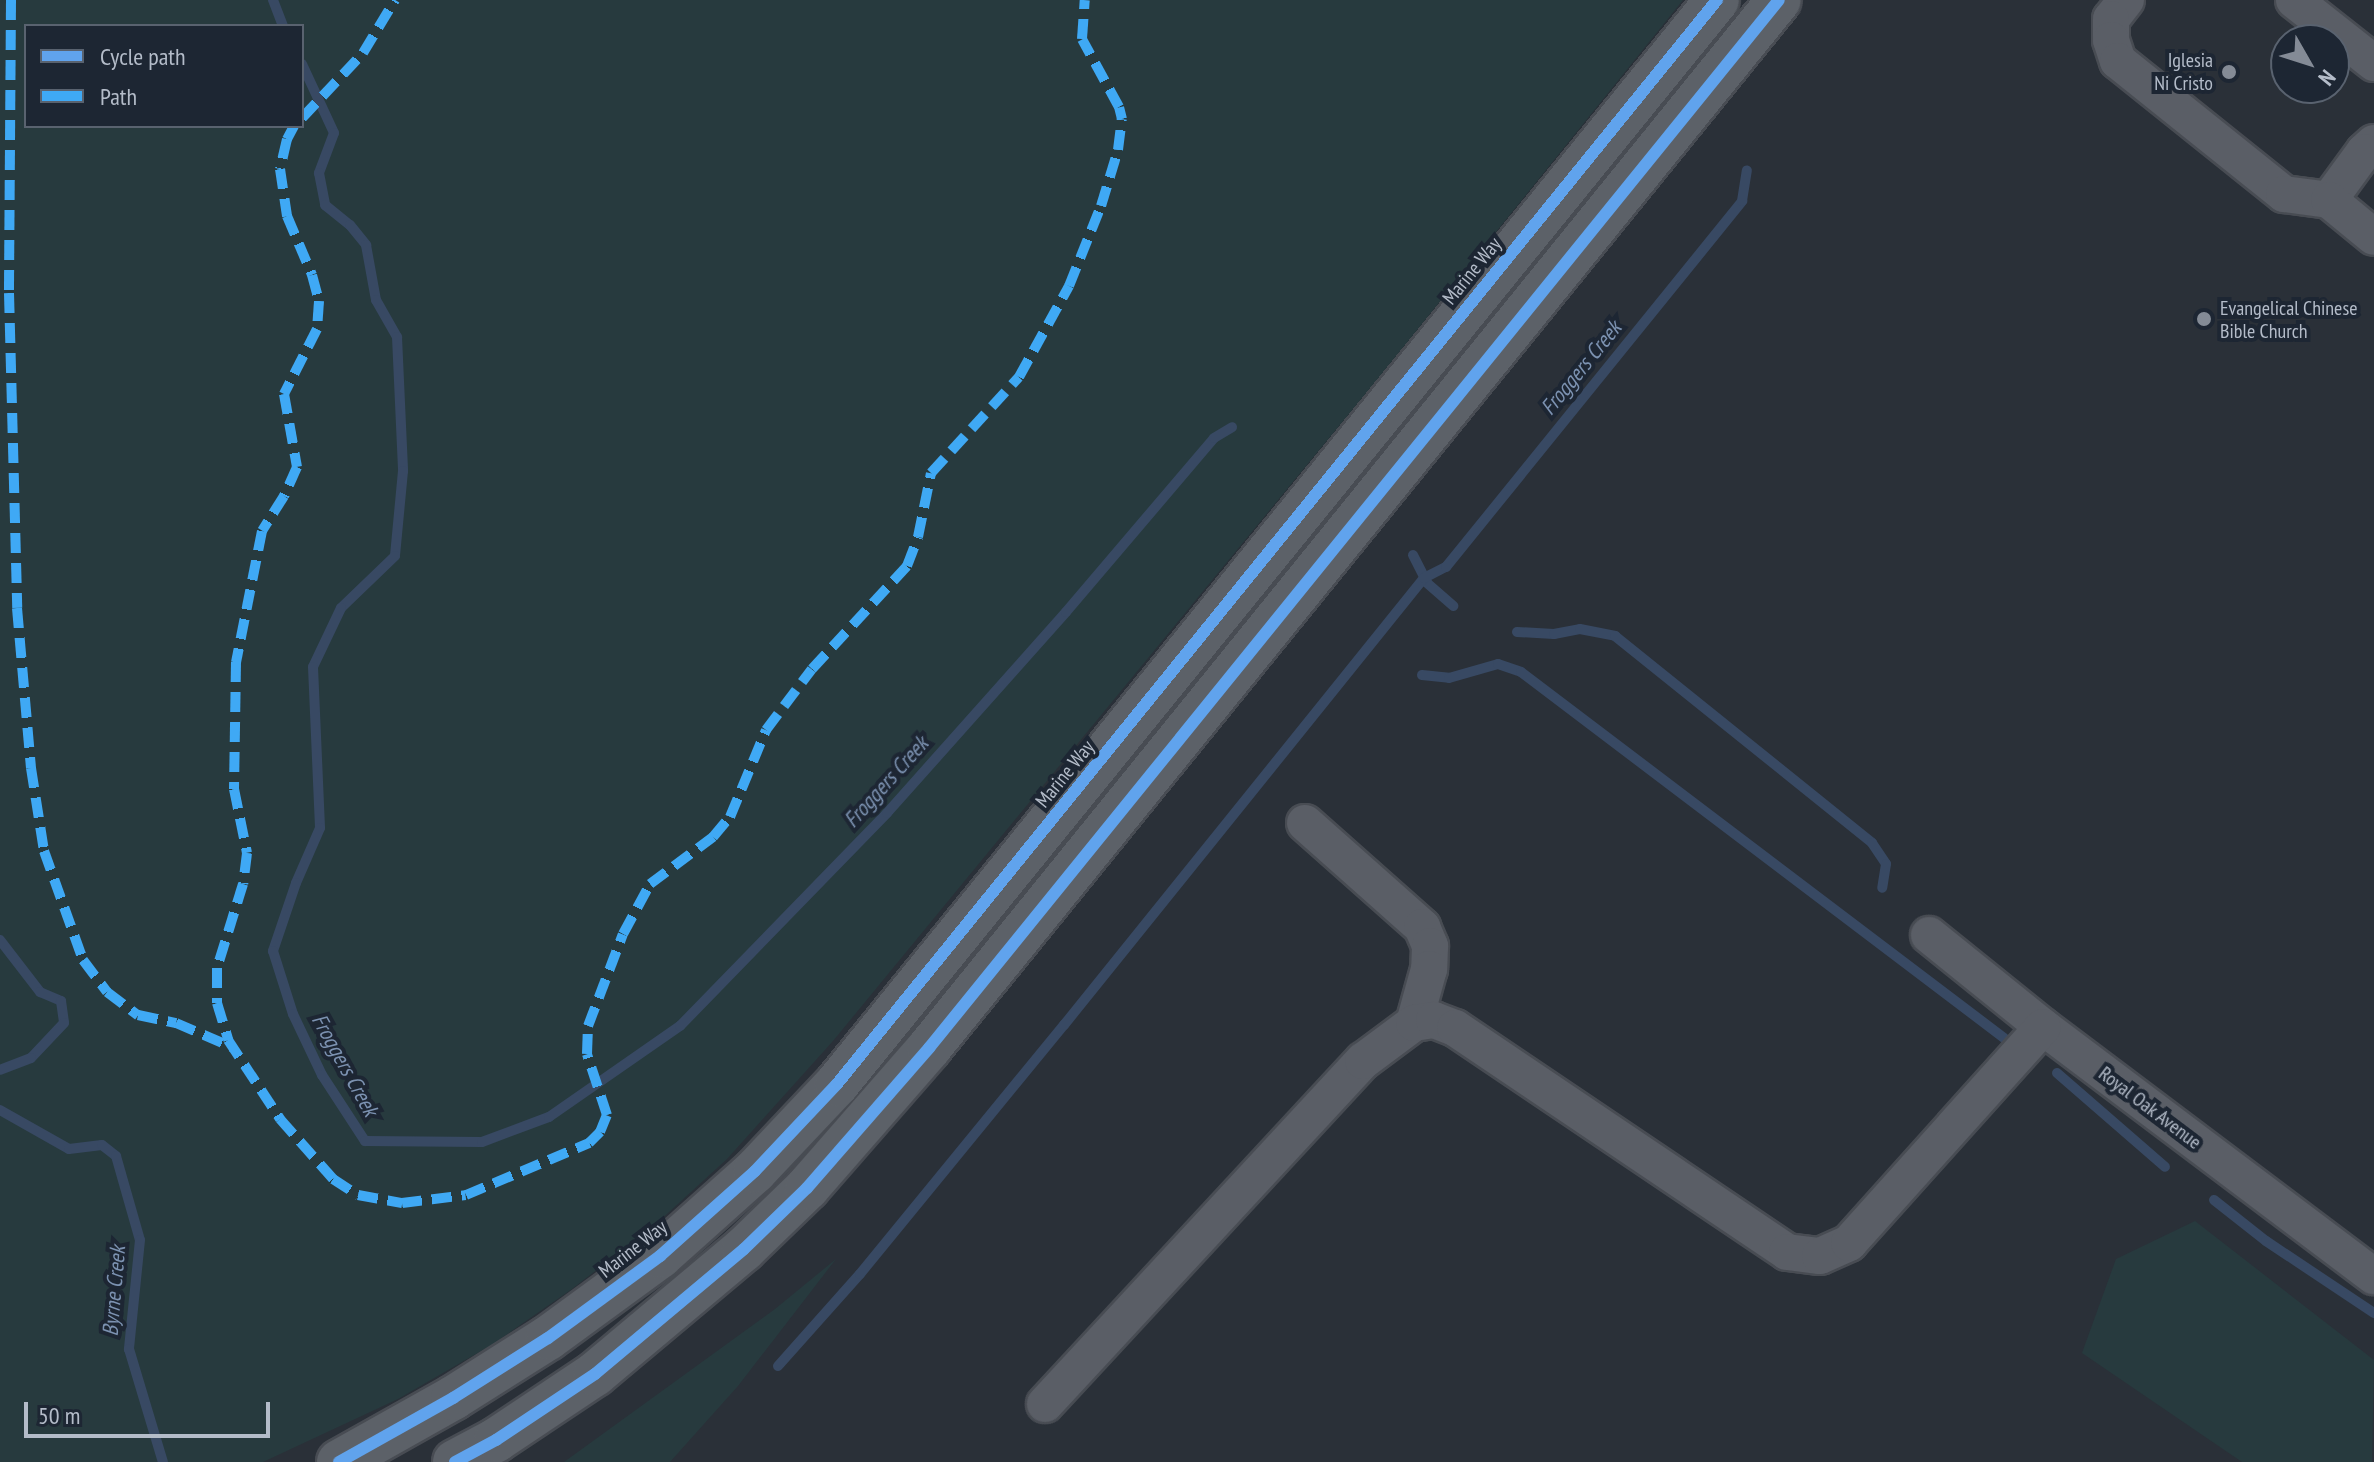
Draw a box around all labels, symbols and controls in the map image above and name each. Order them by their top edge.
legend [24,24,304,128]
north arrow [2270,24,2350,104]
text: Cycle path [100,41,186,72]
place label: Iglesia Ni Cristo [2154,48,2213,95]
marker: Iglesia Ni Cristo [2220,63,2238,81]
text: N [2312,64,2342,91]
text: Path [100,81,137,112]
street label: Marine Way [1437,232,1507,310]
place label: Evangelical Chinese Bible Church [2220,296,2357,343]
marker: Evangelical Chinese Bible Church [2195,310,2213,328]
water label: Froggers Creek [1535,316,1627,420]
water label: Froggers Creek [838,731,934,833]
street label: Marine Way [1030,735,1100,813]
water label: Froggers Creek [306,1009,384,1121]
street label: Royal Oak Avenue [2094,1061,2206,1155]
street label: Marine Way [594,1215,672,1283]
water label: Byrne Creek [97,1245,131,1337]
scale bar [28,1386,274,1436]
text: 50 m [38,1400,80,1431]

